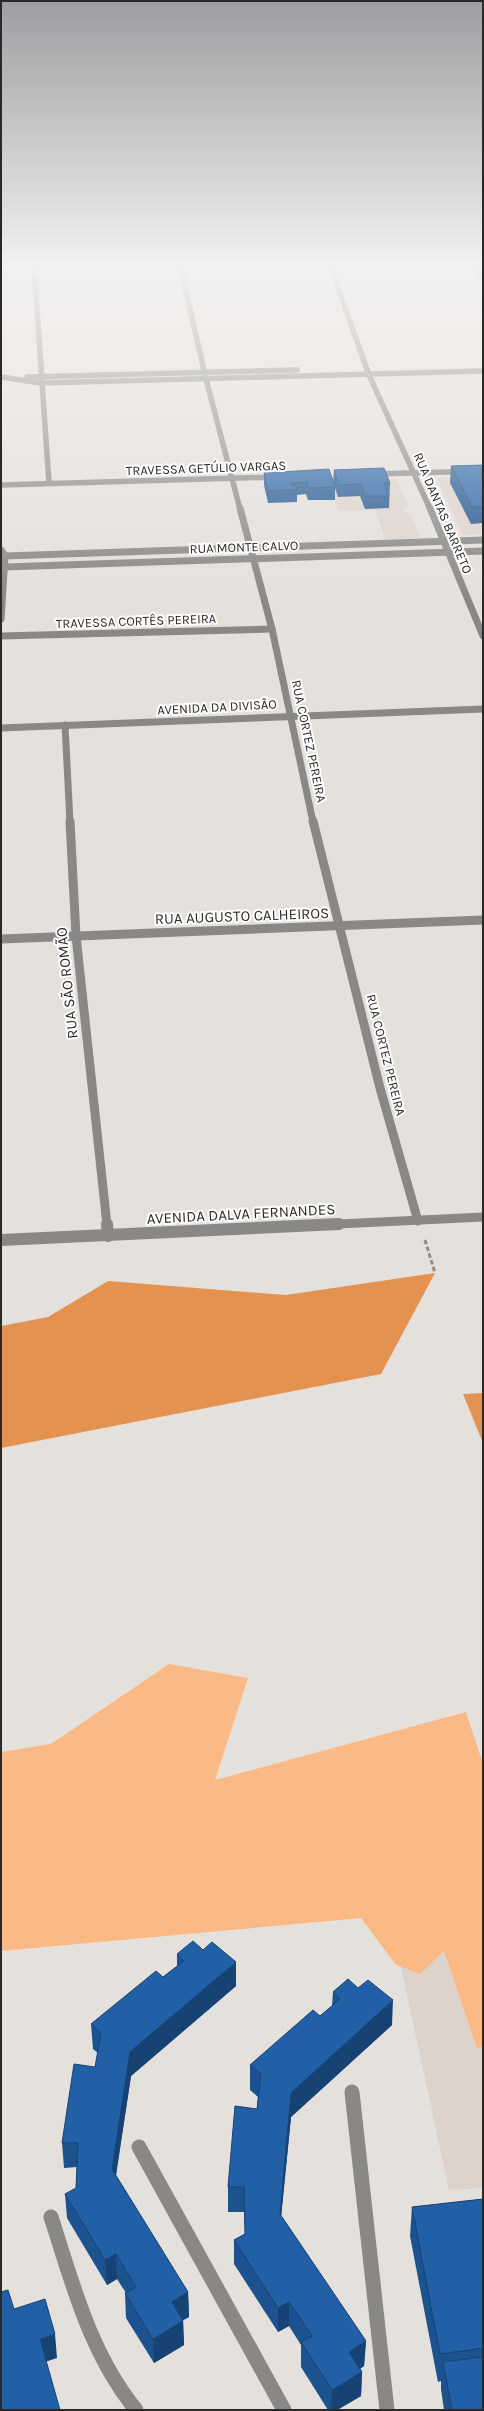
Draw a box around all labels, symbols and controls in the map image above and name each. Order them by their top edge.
street label: RUA DANTAS BARRETO [411,450,475,576]
street label: TRAVESSA GETÚLIO VARGAS [126,456,286,478]
street label: RUA MONTE CALVO [189,538,299,556]
street label: TRAVESSA CORTÊS PEREIRA [56,610,217,631]
street label: RUA CORTEZ PEREIRA [289,678,329,804]
street label: AVENIDA DA DIVISÃO [157,696,277,718]
street label: RUA AUGUSTO CALHEIROS [155,904,329,928]
street label: RUA SÃO ROMÃO [52,926,82,1040]
street label: RUA CORTEZ PEREIRA [364,993,408,1118]
street label: AVENIDA DALVA FERNANDES [146,1200,336,1228]

